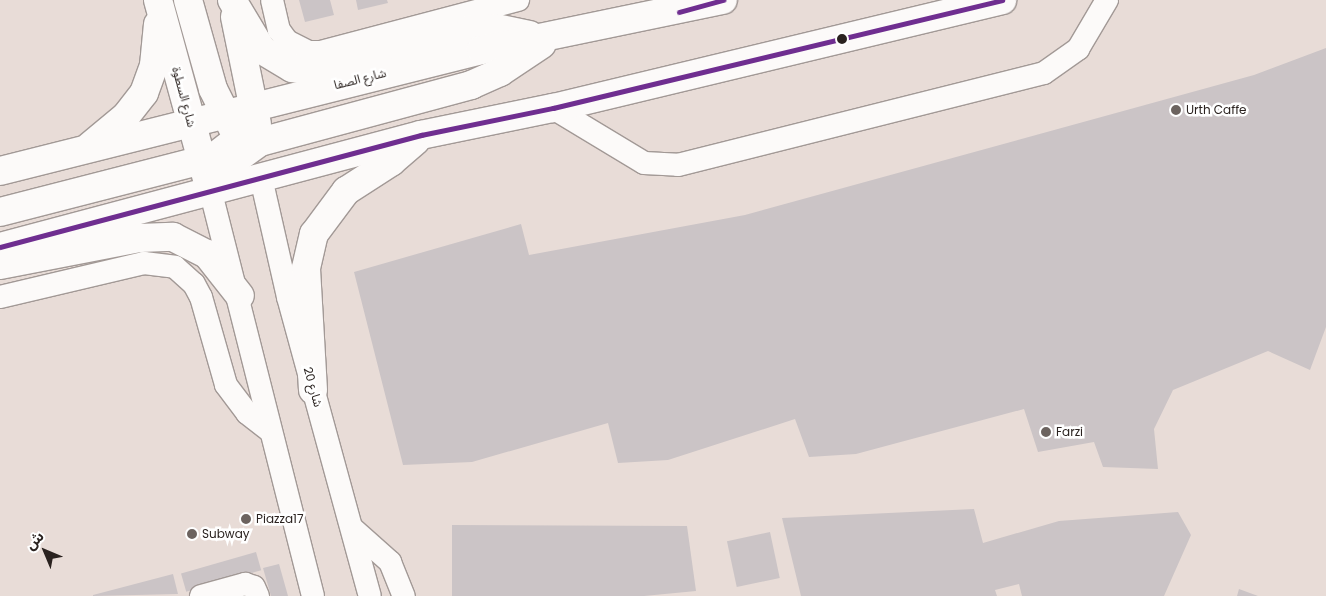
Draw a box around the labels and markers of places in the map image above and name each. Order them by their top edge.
unlabelled marker [837,34,847,44]
place label: Urth Caffe [1186,103,1247,117]
marker: Urth Caffe [1170,104,1182,116]
place label: Farzi [1056,425,1083,439]
marker: Farzi [1040,426,1052,438]
place label: Piazza17 [256,512,303,526]
marker: Piazza17 [240,513,252,525]
place label: Subway [202,527,250,541]
marker: Subway [186,528,198,540]

